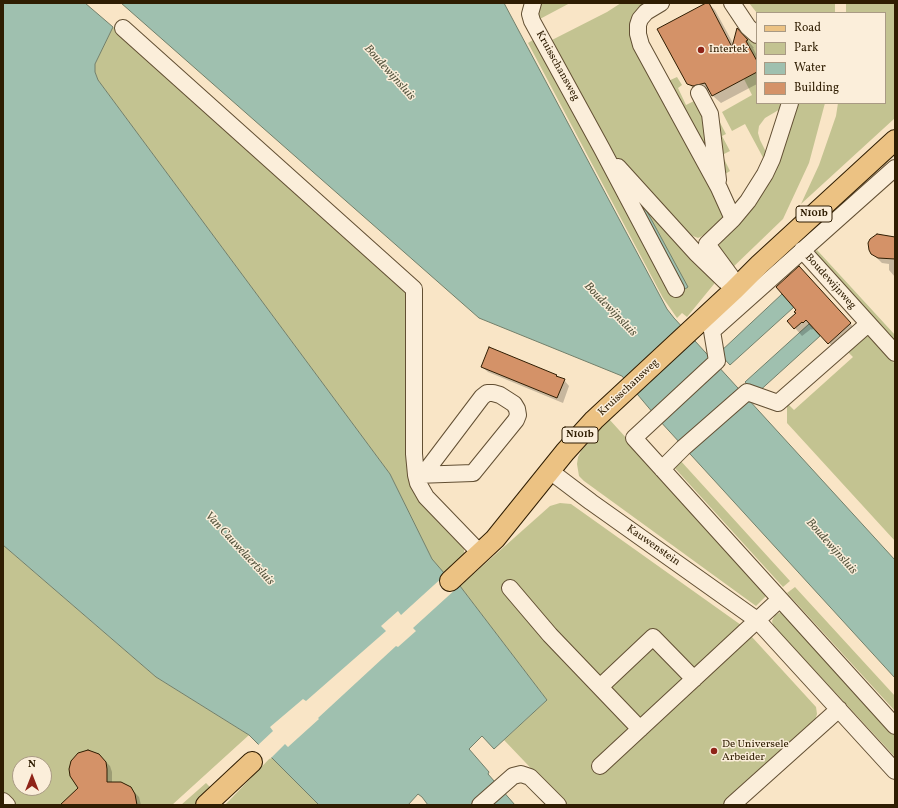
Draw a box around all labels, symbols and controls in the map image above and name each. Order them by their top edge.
legend [756,12,886,104]
text: Road [794,20,821,36]
street label: Kruisschansweg [532,29,582,103]
text: Park [794,40,819,56]
water label: Boudewijnsluis [360,42,418,104]
place label: Intertek [709,43,748,57]
marker: Intertek [696,45,706,55]
text: Water [794,60,826,76]
text: Building [794,80,839,96]
road number: N101b [796,206,832,222]
street label: Boudewijnweg [802,251,858,313]
water label: Boudewijnsluis [580,280,640,340]
street label: Kruisschansweg [596,357,662,419]
road number: N101b [562,427,598,443]
water label: Van Cauwelaertsluis [201,509,277,589]
water label: Boudewijnsluis [802,516,860,578]
street label: Kauwenstein [624,523,682,569]
place label: De Universele Arbeider [722,738,789,764]
marker: De Universele Arbeider [709,746,719,756]
north arrow [12,756,52,796]
text: N [28,757,36,772]

